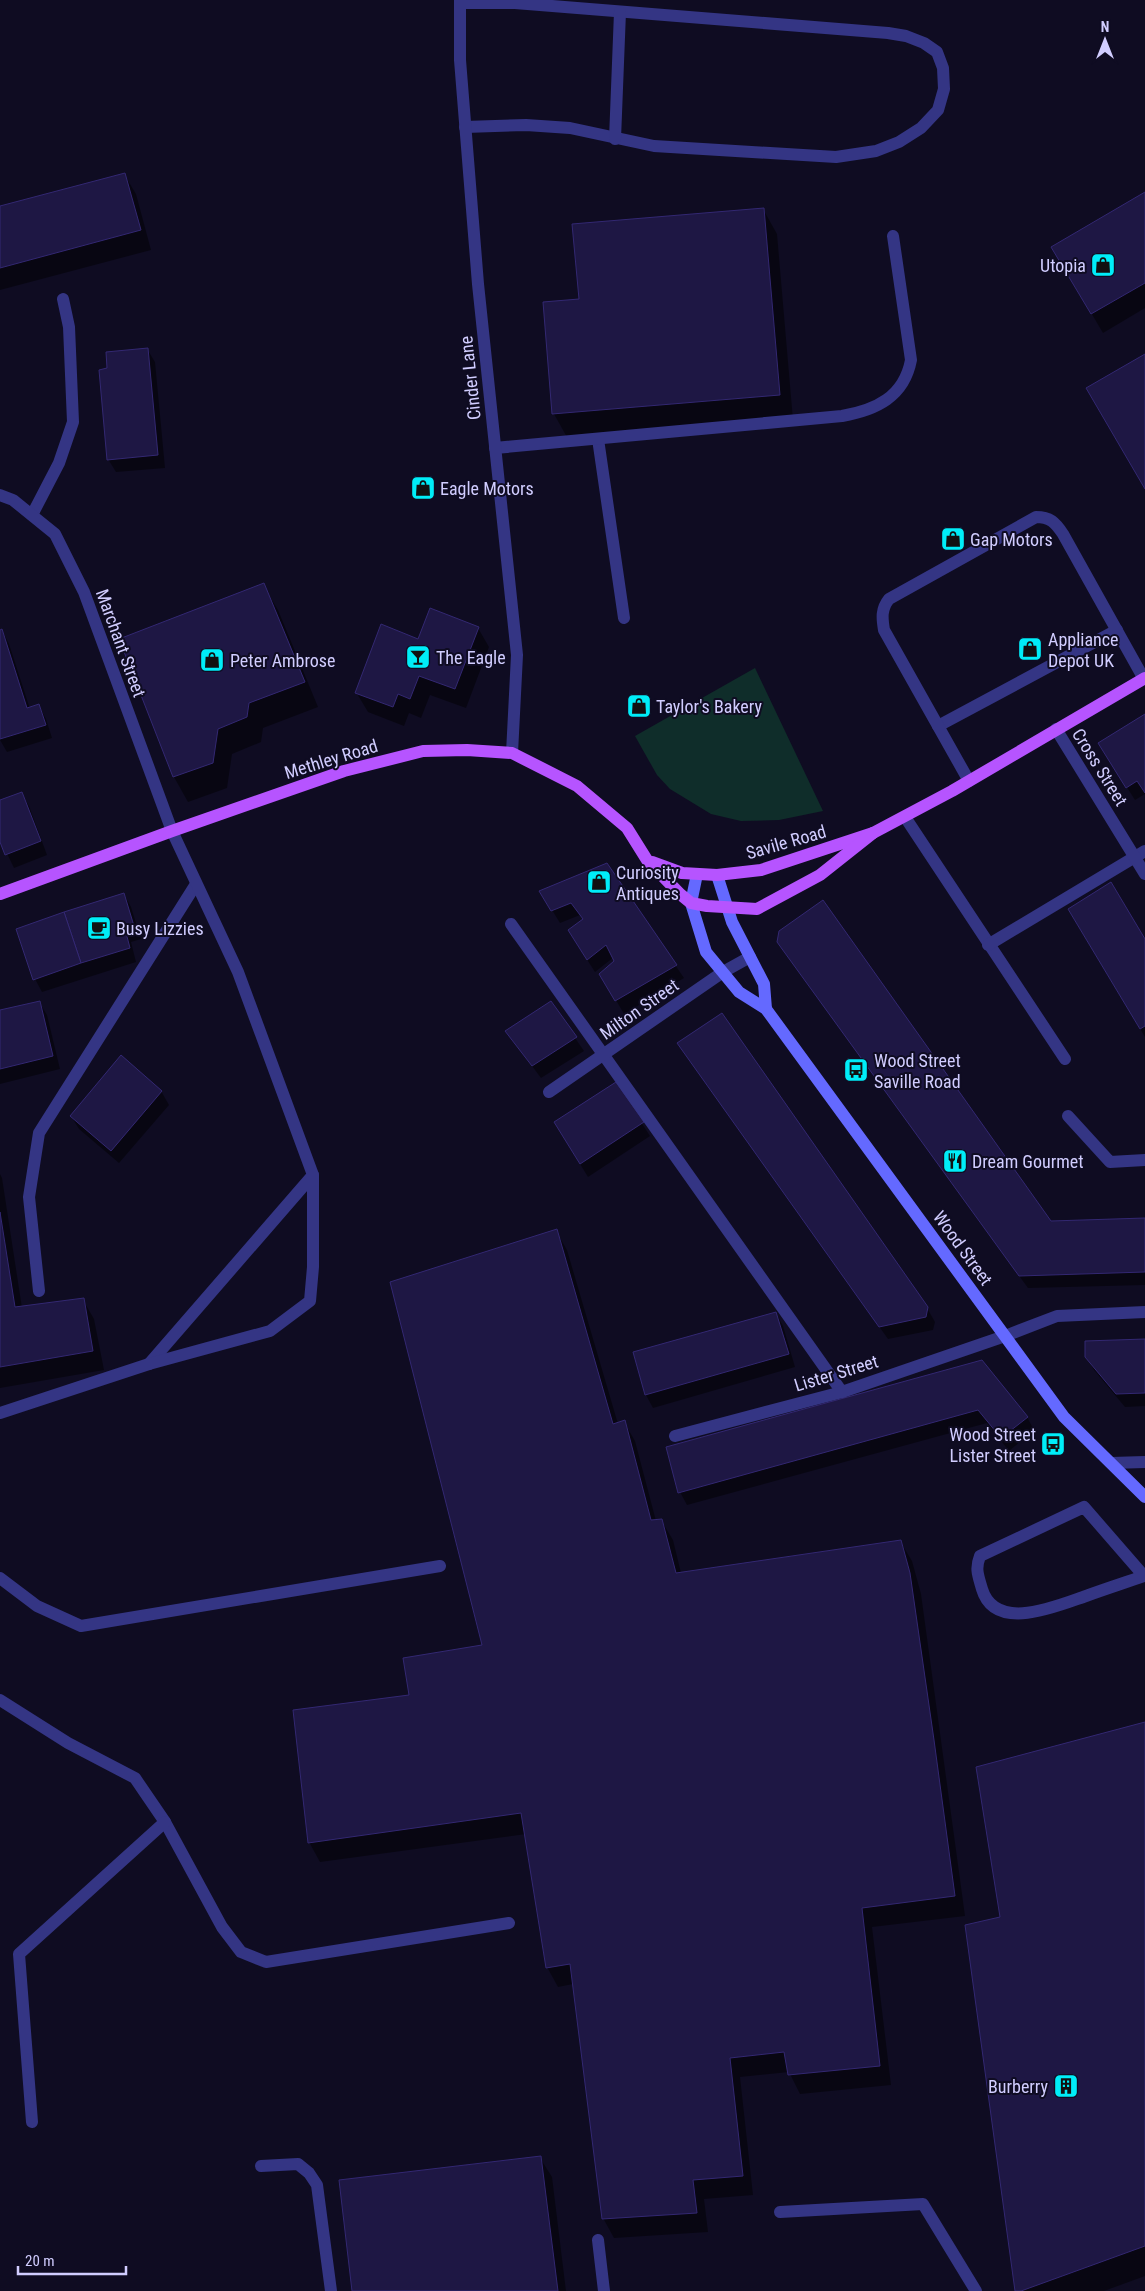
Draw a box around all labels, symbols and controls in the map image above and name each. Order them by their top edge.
north arrow [1080,15,1130,65]
text: N [1101,19,1109,35]
shop icon: Utopia [1090,252,1116,278]
place label: Utopia [1040,255,1086,276]
street label: Cinder Lane [455,335,485,421]
shop icon: Eagle Motors [410,475,436,501]
place label: Eagle Motors [440,478,534,499]
shop icon: Gap Motors [940,526,966,552]
place label: Gap Motors [970,529,1053,550]
street label: Marchant Street [92,586,150,700]
place label: Appliance Depot UK [1048,629,1119,671]
shop icon: Appliance Depot UK [1017,636,1043,662]
bar icon: The Eagle [405,644,431,670]
shop icon: Peter Ambrose [199,647,225,673]
place label: The Eagle [436,647,506,668]
place label: Peter Ambrose [230,650,335,671]
shop icon: Taylor's Bakery [626,693,652,719]
place label: Taylor's Bakery [656,696,762,717]
street label: Cross Street [1068,724,1132,810]
street label: Methley Road [282,735,380,783]
street label: Savile Road [743,821,829,863]
place label: Curiosity Antiques [616,862,679,904]
shop icon: Curiosity Antiques [586,869,612,895]
cafe icon: Busy Lizzies [86,915,112,941]
place label: Busy Lizzies [116,918,204,939]
street label: Milton Street [596,974,682,1044]
place label: Wood Street Saville Road [874,1050,961,1092]
bus stop icon: Wood Street Saville Road [843,1057,869,1083]
restaurant icon: Dream Gourmet [942,1148,968,1174]
place label: Dream Gourmet [972,1151,1084,1172]
street label: Wood Street [929,1207,997,1289]
street label: Lister Street [792,1350,880,1396]
place label: Wood Street Lister Street [949,1424,1036,1466]
bus stop icon: Wood Street Lister Street [1040,1431,1066,1457]
building icon: Burberry [1053,2073,1079,2099]
place label: Burberry [988,2076,1049,2097]
scale bar [18,2244,125,2276]
text: 20 m [25,2252,55,2270]

